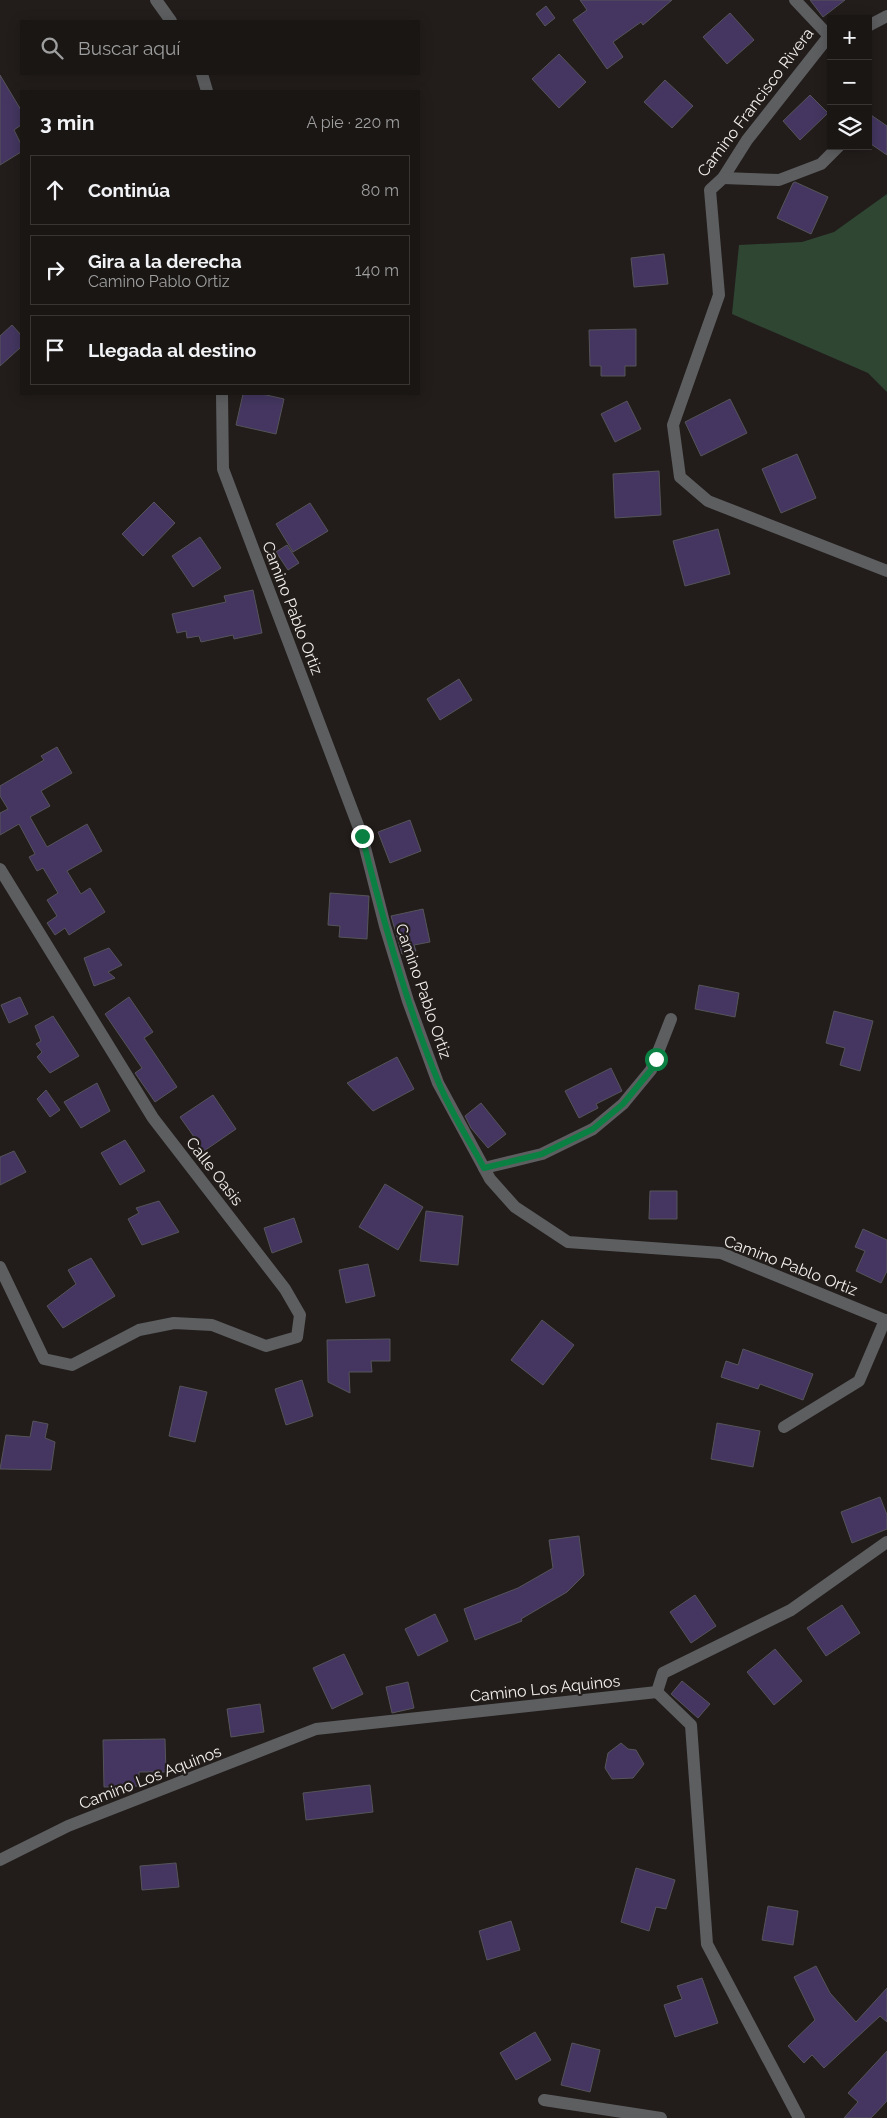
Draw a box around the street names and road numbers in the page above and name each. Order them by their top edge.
street label: Camino Francisco Rivera [693,24,818,180]
street label: Camino Pablo Ortiz [258,539,327,678]
street label: Camino Pablo Ortiz [392,921,456,1061]
street label: Calle Oasis [182,1133,247,1209]
street label: Camino Pablo Ortiz [721,1231,860,1300]
street label: Camino Los Aquinos [469,1671,621,1706]
street label: Camino Los Aquinos [76,1741,224,1813]

